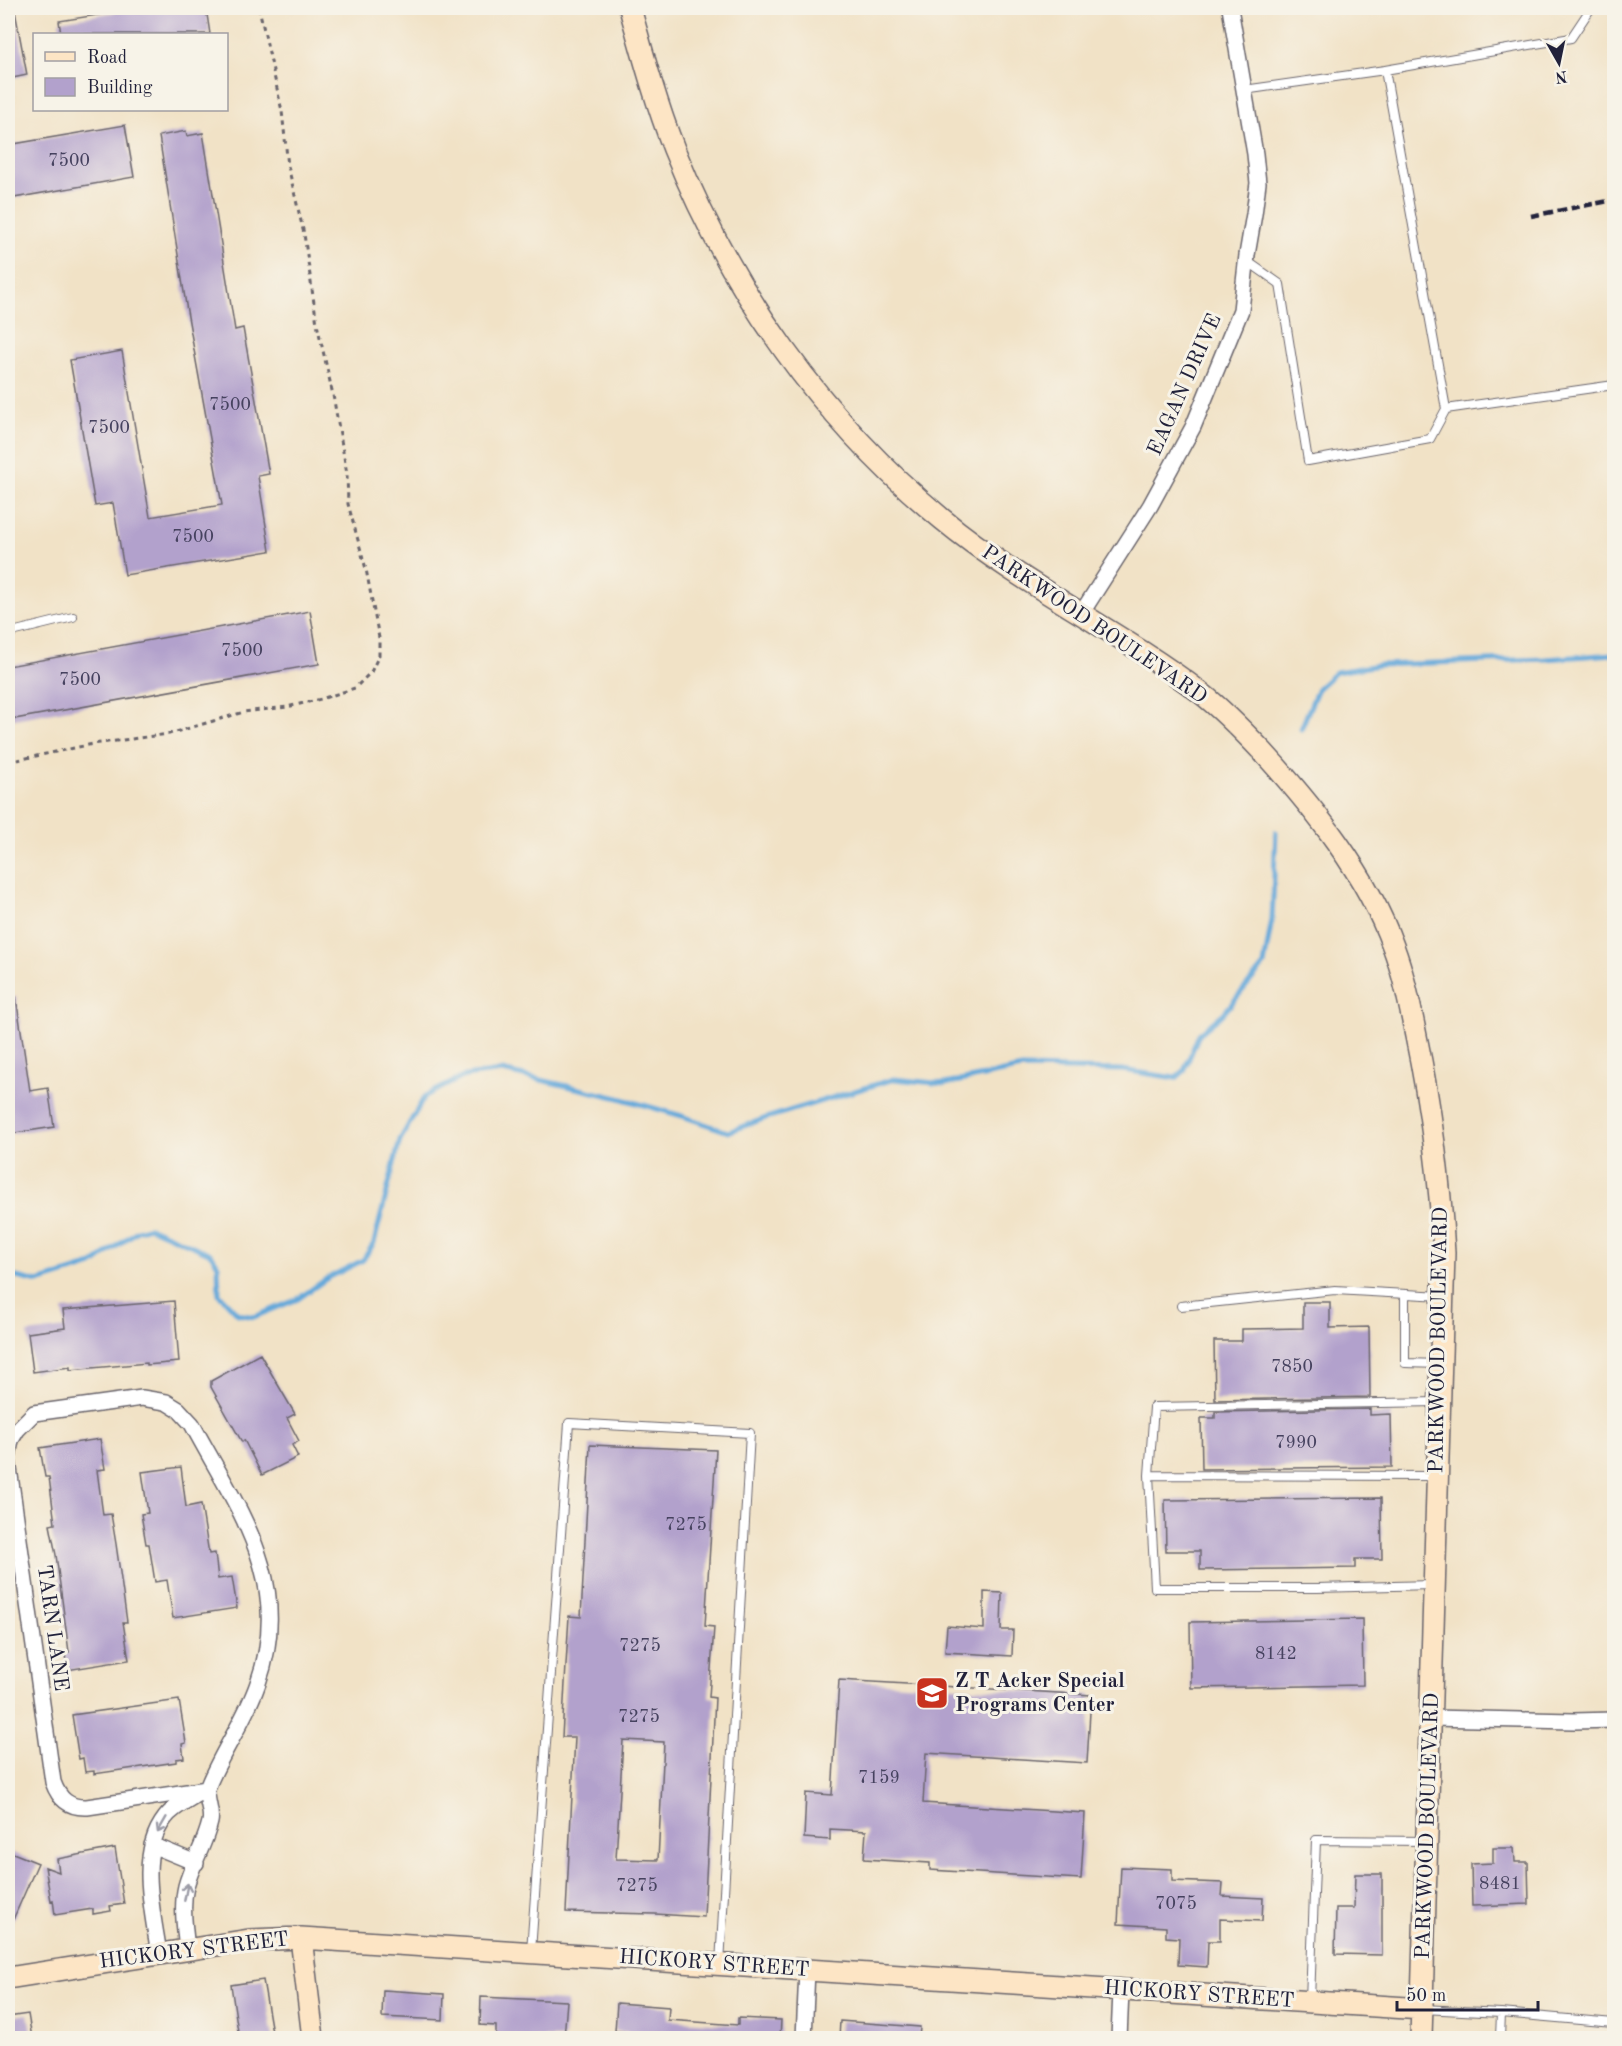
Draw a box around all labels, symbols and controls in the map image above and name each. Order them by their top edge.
legend [33,33,228,111]
north arrow [1529,33,1589,93]
text: Road [87,49,127,67]
text: N [1553,67,1568,85]
text: Building [87,79,153,97]
house number: 7500 [48,152,90,170]
street label: EAGAN DRIVE [1144,311,1226,459]
house number: 7500 [209,396,251,414]
house number: 7500 [88,419,130,437]
house number: 7500 [172,528,214,546]
street label: PARKWOOD BOULEVARD [978,542,1210,708]
house number: 7500 [221,642,263,660]
house number: 7500 [59,671,101,689]
street label: PARKWOOD BOULEVARD [1426,1207,1452,1473]
house number: 7850 [1271,1358,1313,1376]
house number: 7990 [1275,1434,1317,1452]
house number: 7275 [665,1516,707,1534]
street label: TARN LANE [33,1564,71,1692]
house number: 7275 [619,1637,661,1655]
house number: 8142 [1255,1645,1297,1663]
place label: Z T Acker Special Programs Center [955,1671,1125,1716]
school or university icon: Z T Acker Special Programs Center [914,1675,950,1711]
street label: PARKWOOD BOULEVARD [1413,1692,1443,1960]
house number: 7275 [618,1708,660,1726]
house number: 7159 [858,1769,900,1787]
one-way arrow [156,1816,168,1833]
house number: 8481 [1479,1875,1521,1893]
house number: 7275 [616,1877,658,1895]
one-way arrow [181,1882,192,1902]
house number: 7075 [1155,1895,1197,1913]
street label: HICKORY STREET [98,1929,290,1973]
street label: HICKORY STREET [618,1947,810,1981]
scale bar [1397,1974,1538,2012]
street label: HICKORY STREET [1103,1978,1295,2012]
text: 50 m [1406,1987,1446,2005]

